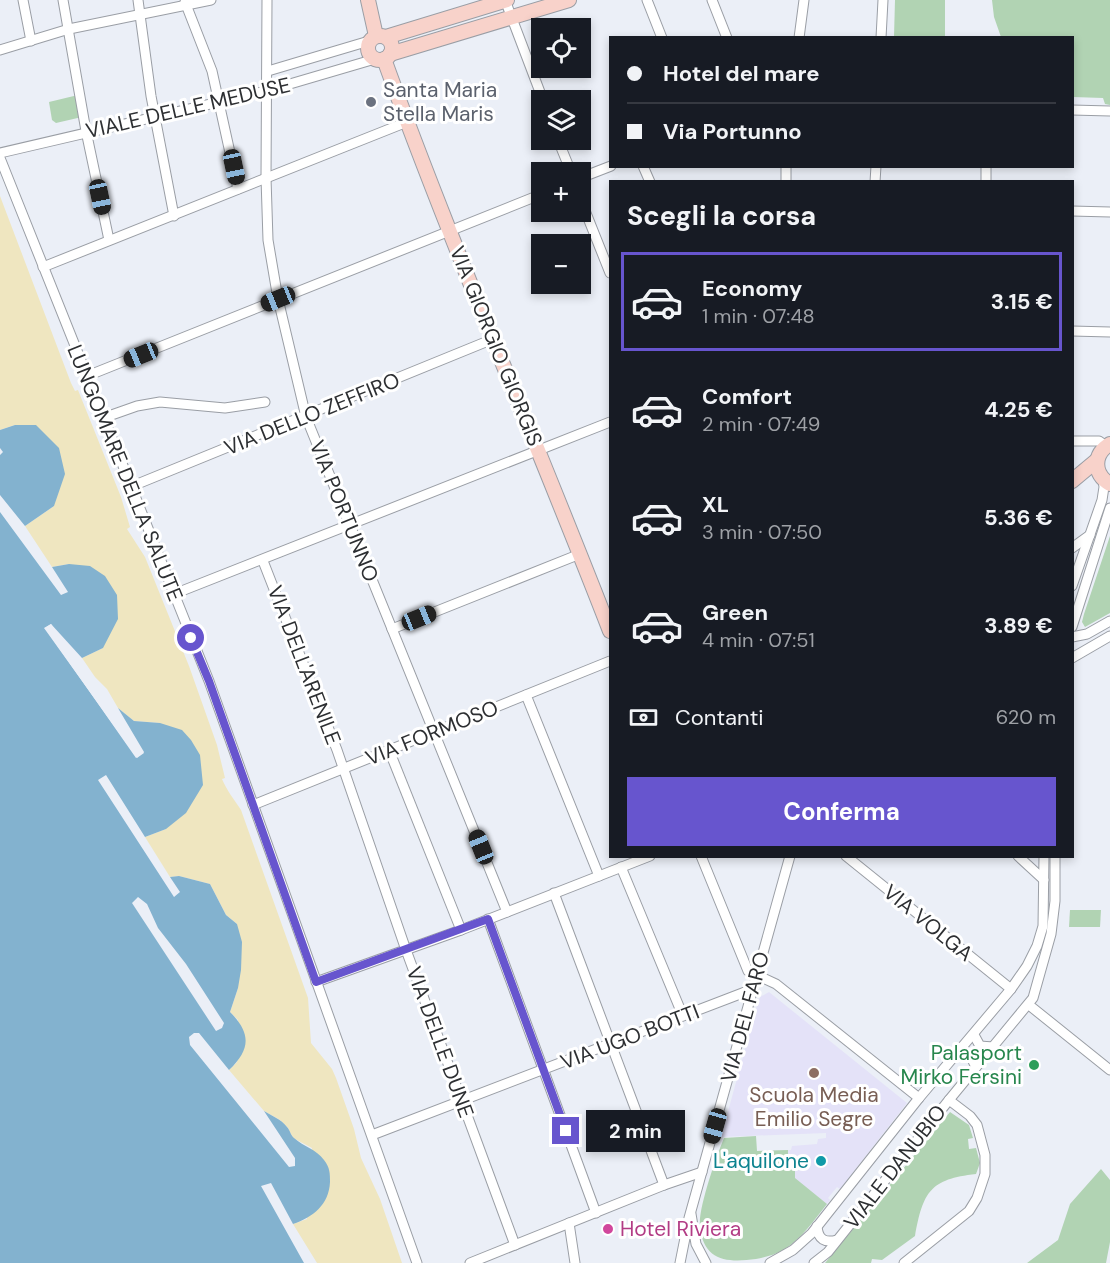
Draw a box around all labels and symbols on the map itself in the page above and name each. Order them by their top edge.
street label: VIALE DELLE MEDUSE [83,71,293,145]
place label: Santa Maria Stella Maris [383,76,497,128]
marker: Santa Maria Stella Maris [364,95,378,109]
car [221,148,247,186]
car [87,178,113,216]
street label: VIA GIORGIO GIORGIS [443,242,549,450]
car [258,284,298,314]
car [121,340,161,370]
street label: LUNGOMARE DELLA SALUTE [61,341,189,605]
street label: VIA DELLO ZEFFIRO [220,366,404,462]
street label: VIA PORTUNNO [303,436,385,586]
street label: VIA DELL'ARENILE [261,581,347,749]
car [399,603,439,633]
route start [177,624,204,651]
street label: VIA FORMOSO [361,694,503,772]
car [466,827,496,867]
street label: VIA VOLGA [877,878,979,968]
street label: VIA DEL FARO [714,949,776,1085]
street label: VIA DELLE DUNE [400,963,480,1121]
street label: VIA UGO BOTTI [557,998,703,1076]
place label: Palasport Mirko Fersini [900,1039,1022,1091]
marker: Palasport Mirko Fersini [1027,1058,1041,1072]
marker: Scuola Media Emilio Segre [807,1066,821,1080]
place label: Scuola Media Emilio Segre [749,1081,879,1133]
street label: VIALE DANUBIO [838,1099,952,1235]
car [701,1106,729,1146]
callout: 2 min [587,1110,686,1152]
route end [552,1117,579,1144]
place label: L'aquilone [713,1147,809,1175]
marker: L'aquilone [814,1154,828,1168]
place label: Hotel Riviera [620,1215,741,1243]
marker: Hotel Riviera [601,1222,615,1236]

